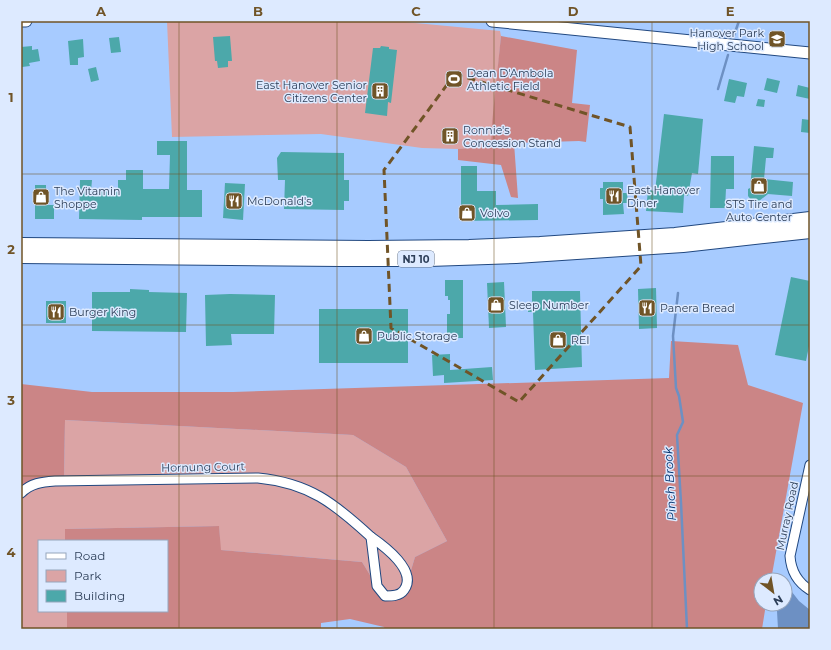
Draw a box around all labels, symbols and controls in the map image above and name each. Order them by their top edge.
text: A [95,3,107,19]
text: B [253,3,263,19]
text: C [411,3,421,19]
text: D [568,3,579,19]
text: E [726,3,735,19]
place label: Hanover Park High School [690,26,764,53]
school or university icon: Hanover Park High School [767,29,787,49]
place label: Dean D'Ambola Athletic Field [467,66,553,93]
sports icon: Dean D'Ambola Athletic Field [444,69,464,89]
place label: East Hanover Senior Citizens Center [256,78,367,105]
building icon: East Hanover Senior Citizens Center [370,81,390,101]
text: 1 [8,89,14,105]
place label: Ronnie's Concession Stand [463,123,561,150]
building icon: Ronnie's Concession Stand [440,126,460,146]
shop icon: STS Tire and Auto Center [749,176,769,196]
place label: East Hanover Diner [627,183,700,210]
place label: The Vitamin Shoppe [54,184,120,211]
restaurant icon: East Hanover Diner [604,186,624,206]
shop icon: The Vitamin Shoppe [31,187,51,207]
restaurant icon: McDonald's [224,191,244,211]
place label: McDonald's [247,194,312,208]
place label: STS Tire and Auto Center [726,197,792,224]
shop icon: Volvo [457,203,477,223]
place label: Volvo [480,206,510,220]
text: 2 [7,241,15,257]
road number: NJ 10 [398,251,434,267]
shop icon: Sleep Number [486,295,506,315]
place label: Sleep Number [509,298,589,312]
restaurant icon: Panera Bread [637,298,657,318]
place label: Panera Bread [660,301,735,315]
restaurant icon: Burger King [46,302,66,322]
place label: Burger King [69,305,136,319]
shop icon: Public Storage [354,326,374,346]
place label: Public Storage [377,329,458,343]
shop icon: REI [548,330,568,350]
place label: REI [571,333,590,347]
text: 3 [6,392,15,408]
water label: Pinch Brook [660,446,679,521]
street label: Hornung Court [161,459,246,475]
street label: Murray Road [773,480,801,552]
legend [38,540,168,612]
text: 4 [7,544,16,560]
text: Road [74,548,105,563]
text: Park [74,568,102,583]
north arrow [753,572,793,612]
text: Building [74,588,125,603]
text: N [771,592,786,609]

